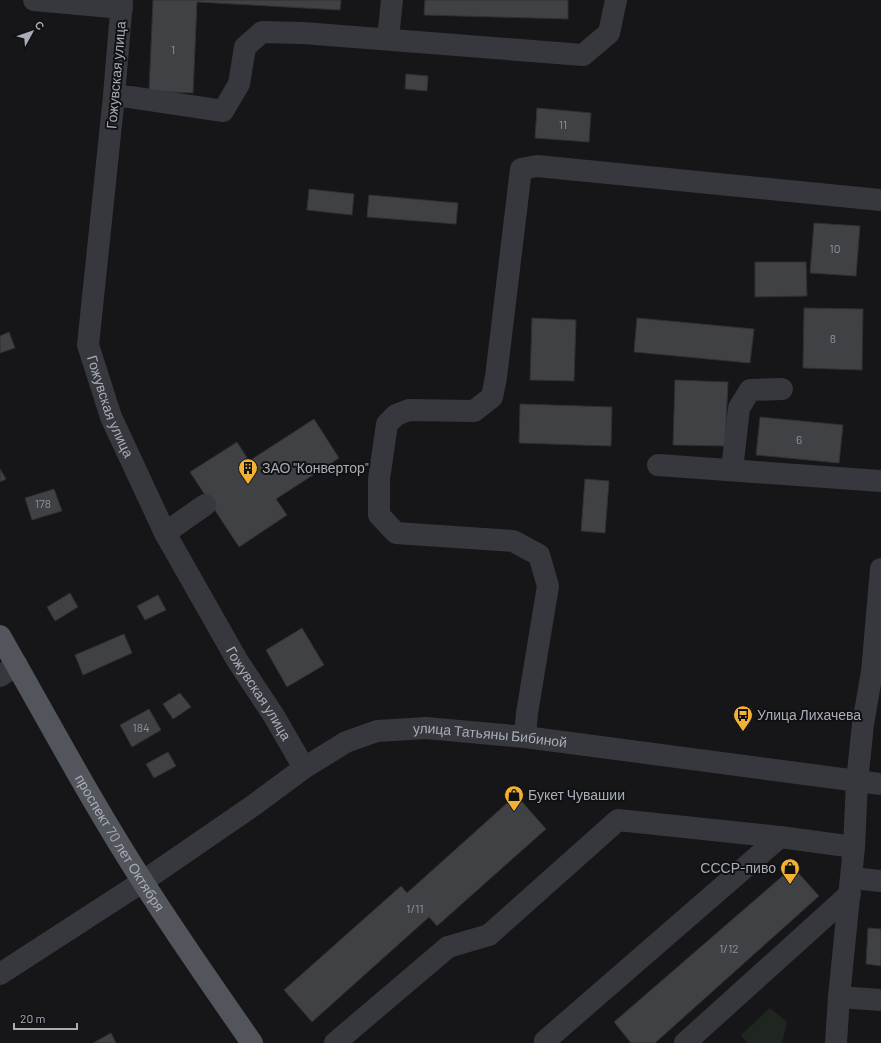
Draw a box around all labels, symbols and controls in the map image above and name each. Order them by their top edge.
north arrow [12,12,52,52]
text: С [33,18,48,33]
street label: Гожувская улица [102,20,129,130]
house number: 1 [171,42,175,56]
house number: 11 [559,117,567,131]
house number: 10 [830,241,840,255]
house number: 8 [830,331,836,345]
street label: Гожувская улица [84,353,138,460]
house number: 6 [796,432,802,446]
building icon: ЗАО "Конвертор" [237,457,259,485]
place label: ЗАО "Конвертор" [262,459,369,476]
house number: 178 [35,496,51,510]
street label: Гожувская улица [223,643,295,743]
bus stop icon: Улица Лихачева [732,704,754,732]
place label: Улица Лихачева [757,706,861,723]
street label: улица Татьяны Бибиной [412,719,568,750]
house number: 184 [132,720,150,734]
street label: проспект 70 лет Октября [72,771,169,914]
shop icon: Букет Чувашии [503,784,525,812]
place label: Букет Чувашии [528,786,625,803]
shop icon: СССР-пиво [779,857,801,885]
place label: СССР-пиво [700,859,776,876]
house number: 1/11 [406,901,424,915]
house number: 1/12 [719,941,739,955]
scale bar [14,1005,77,1031]
text: 20 m [20,1011,46,1025]

